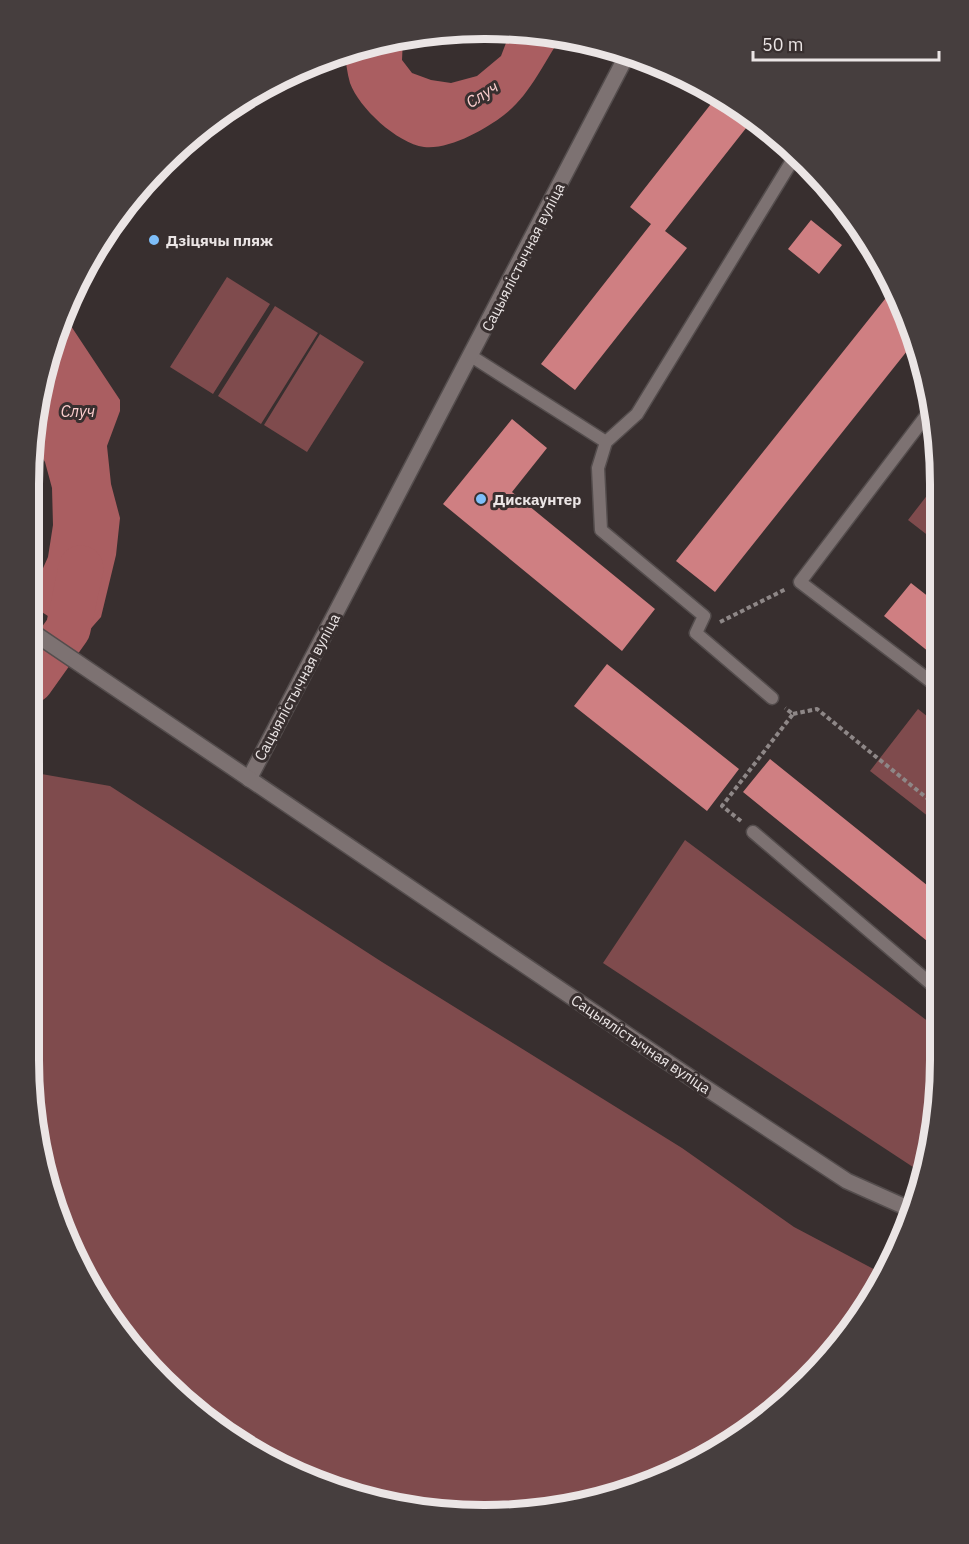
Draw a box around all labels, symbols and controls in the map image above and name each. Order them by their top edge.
scale bar [753,24,939,62]
text: 50 m [762,33,804,56]
water label: Случ [462,76,502,112]
street label: Сацыялістычная вуліца [477,180,569,334]
place label: Дзіцячы пляж [166,231,273,250]
marker: Дзіцячы пляж [147,233,161,247]
water label: Случ [61,401,95,421]
place label: Дискаунтер [493,490,581,509]
marker: Дискаунтер [474,492,488,506]
street label: Сацыялістычная вуліца [250,610,344,764]
street label: Сацыялістычная вуліца [568,990,714,1098]

